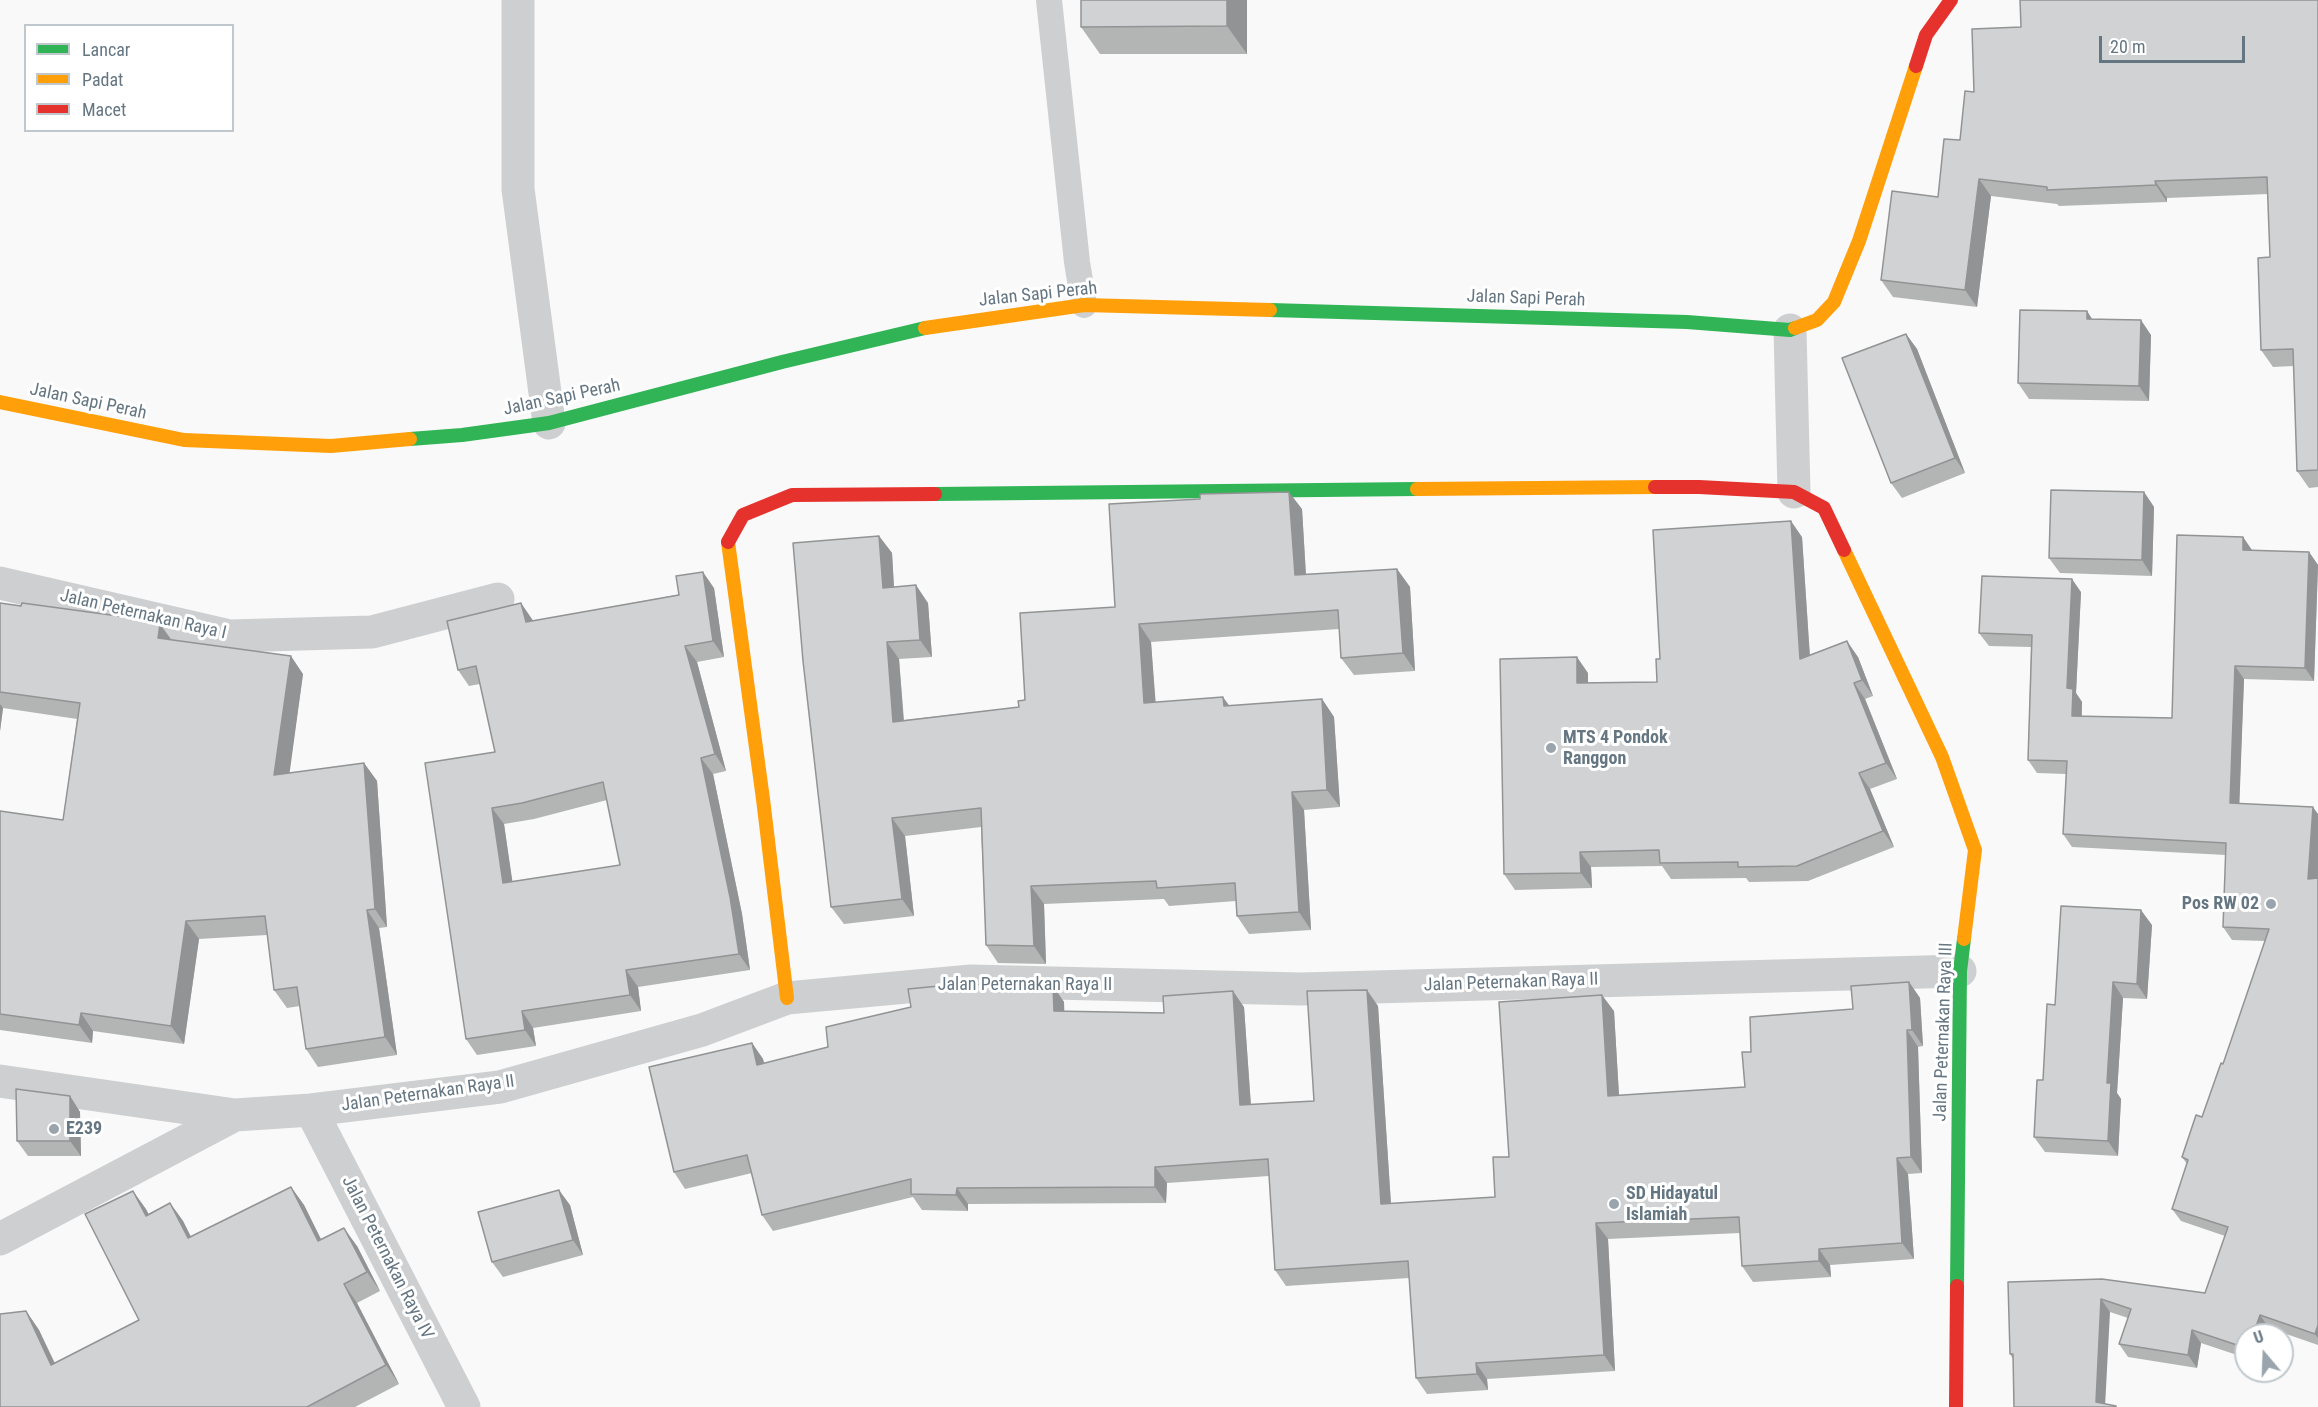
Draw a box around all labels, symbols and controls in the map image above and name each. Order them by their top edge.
legend [24,24,234,132]
scale bar [2102,24,2248,62]
text: 20 m [2110,36,2145,57]
text: Lancar [82,39,130,60]
text: Padat [82,69,123,90]
text: Macet [82,99,126,120]
street label: Jalan Sapi Perah [978,278,1098,312]
street label: Jalan Sapi Perah [1466,286,1586,312]
street label: Jalan Sapi Perah [502,375,622,421]
street label: Jalan Sapi Perah [28,379,148,425]
street label: Jalan Peternakan Raya I [58,585,228,645]
place label: MTS 4 Pondok Ranggon [1563,727,1668,770]
marker: MTS 4 Pondok Ranggon [1544,741,1558,755]
place label: Pos RW 02 [2182,893,2259,915]
marker: Pos RW 02 [2264,897,2278,911]
street label: Jalan Peternakan Raya III [1930,942,1958,1122]
street label: Jalan Peternakan Raya II [1423,969,1599,997]
street label: Jalan Peternakan Raya II [938,974,1112,996]
street label: Jalan Peternakan Raya II [340,1071,516,1117]
place label: E239 [66,1118,102,1140]
marker: E239 [47,1122,61,1136]
street label: Jalan Peternakan Raya IV [336,1173,438,1343]
place label: SD Hidayatul Islamiah [1626,1183,1718,1226]
marker: SD Hidayatul Islamiah [1607,1197,1621,1211]
north arrow [2234,1323,2294,1383]
text: U [2251,1327,2266,1348]

